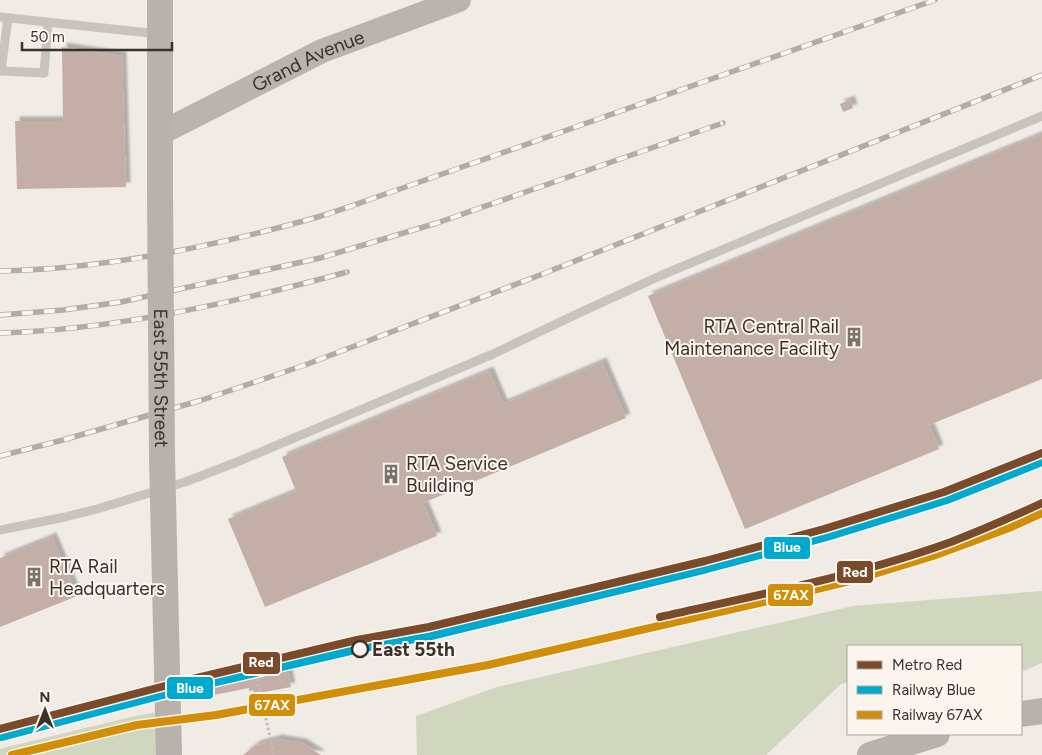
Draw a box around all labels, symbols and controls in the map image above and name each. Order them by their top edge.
scale bar [22,20,172,52]
street label: Grand Avenue [248,25,367,96]
text: 50 m [30,28,65,46]
street label: East 55th Street [149,308,173,448]
place label: RTA Central Rail Maintenance Facility [664,315,839,360]
building icon: RTA Central Rail Maintenance Facility [843,326,865,348]
place label: RTA Service Building [406,452,508,497]
building icon: RTA Service Building [380,463,402,485]
line badge: Blue [763,536,811,560]
text: Blue [773,539,801,556]
place label: RTA Rail Headquarters [49,555,165,600]
line badge: Red [836,560,874,584]
text: Red [842,564,868,581]
building icon: RTA Rail Headquarters [23,566,45,588]
line badge: 67AX [767,583,814,607]
text: 67AX [773,587,809,604]
place label: East 55th [372,638,455,661]
marker: East 55th [351,640,369,658]
legend [847,645,1022,735]
line badge: Red [242,651,281,675]
text: Red [248,654,274,671]
text: Metro Red [892,656,962,674]
line badge: Blue [166,676,214,700]
text: Blue [176,680,204,697]
text: Railway Blue [892,681,976,699]
north arrow [20,685,70,735]
text: N [40,689,50,706]
line badge: 67AX [248,693,296,717]
text: 67AX [254,697,290,714]
text: Railway 67AX [892,706,983,724]

